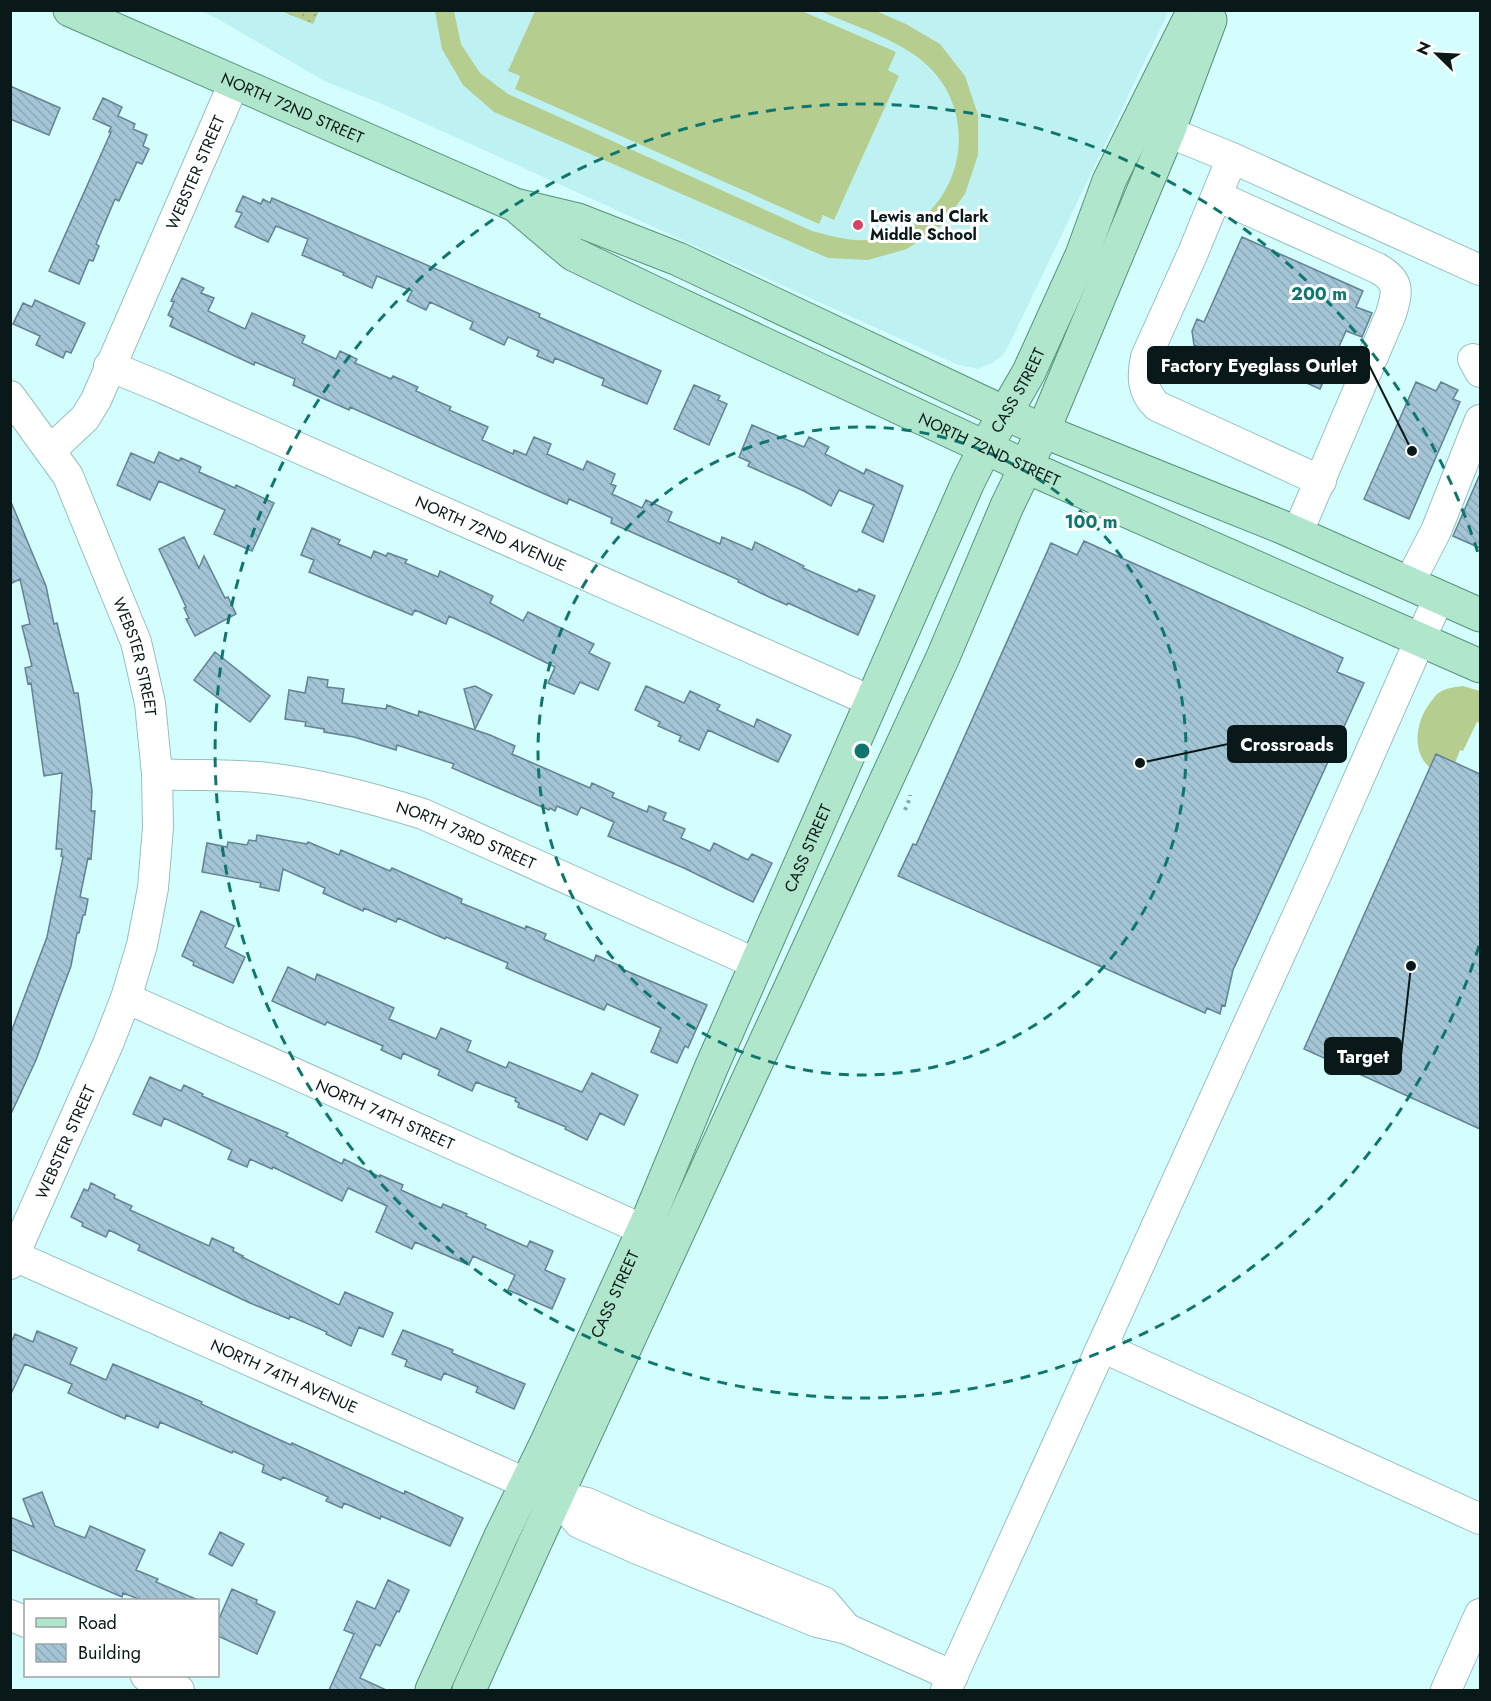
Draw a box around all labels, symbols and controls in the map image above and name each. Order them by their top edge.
north arrow [1407,24,1467,84]
text: N [1411,38,1437,59]
street label: NORTH 72ND STREET [217,67,368,150]
street label: WEBSTER STREET [161,111,231,233]
place label: Lewis and Clark Middle School [870,205,989,246]
marker: Lewis and Clark Middle School [851,218,865,232]
text: 200 m [1291,281,1347,307]
street label: CASS STREET [985,344,1051,437]
callout: Factory Eyeglass Outlet [1148,347,1369,383]
text: Factory Eyeglass Outlet [1161,353,1358,379]
street label: NORTH 72ND STREET [915,407,1064,492]
street label: NORTH 72ND AVENUE [412,490,570,577]
text: 100 m [1064,509,1118,535]
street label: WEBSTER STREET [107,594,162,717]
callout: Crossroads [1228,726,1346,762]
text: Crossroads [1240,732,1334,758]
centre of rings [852,741,872,761]
street label: NORTH 73RD STREET [393,795,540,875]
street label: CASS STREET [779,800,838,896]
callout: Target [1325,1038,1401,1074]
text: Target [1337,1044,1389,1070]
street label: NORTH 74TH STREET [312,1073,458,1156]
street label: WEBSTER STREET [30,1081,101,1203]
street label: CASS STREET [585,1246,645,1342]
street label: NORTH 74TH AVENUE [207,1334,361,1419]
legend [24,1599,219,1677]
text: Road [78,1610,117,1636]
text: Building [78,1640,141,1666]

